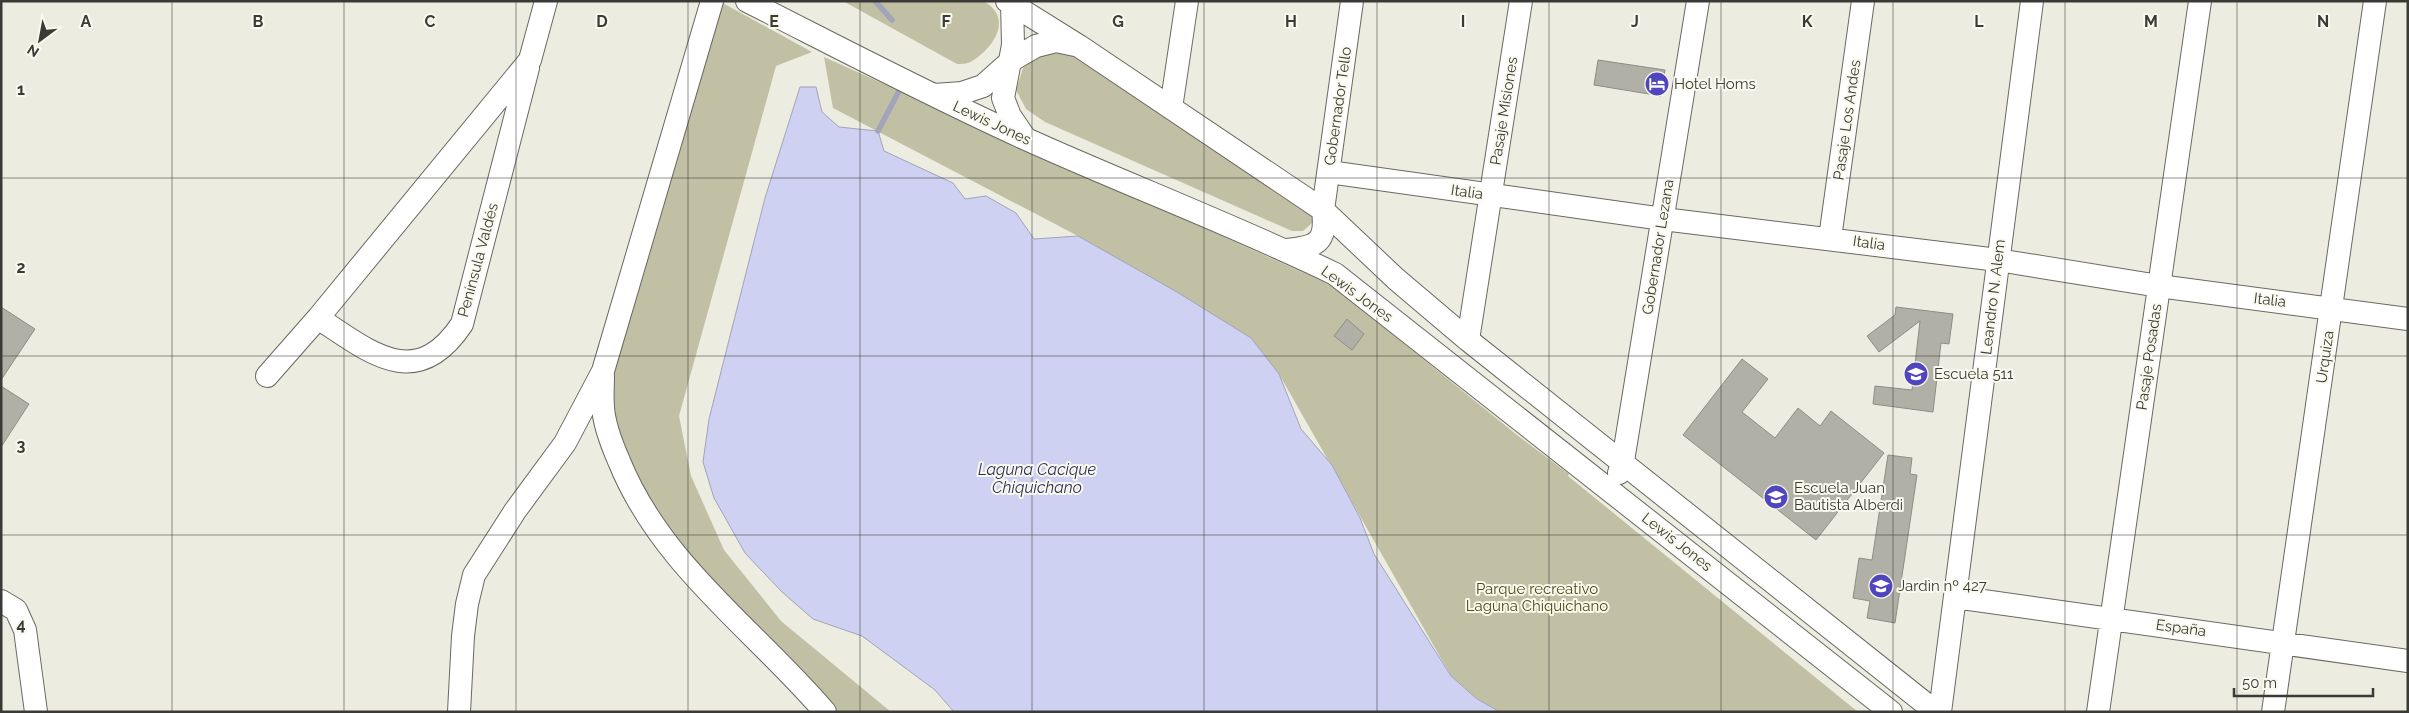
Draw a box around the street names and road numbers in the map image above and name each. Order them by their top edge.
street label: Gobernador Tello [1321,45,1355,167]
street label: Pasaje Misiones [1487,56,1521,166]
street label: Pasaje Los Andes [1830,59,1864,181]
street label: Lewis Jones [950,97,1034,149]
street label: Gobernador Lezana [1638,178,1678,316]
street label: Italia [1450,181,1484,203]
street label: Península Valdés [454,201,502,319]
street label: Italia [1852,232,1886,254]
street label: Leandro N. Alem [1977,238,2009,356]
street label: Lewis Jones [1318,262,1396,326]
street label: Italia [2253,289,2287,311]
street label: Pasaje Posadas [2133,303,2165,411]
street label: Urquiza [2312,329,2338,385]
street label: Lewis Jones [1638,509,1716,575]
street label: España [2155,616,2207,640]

